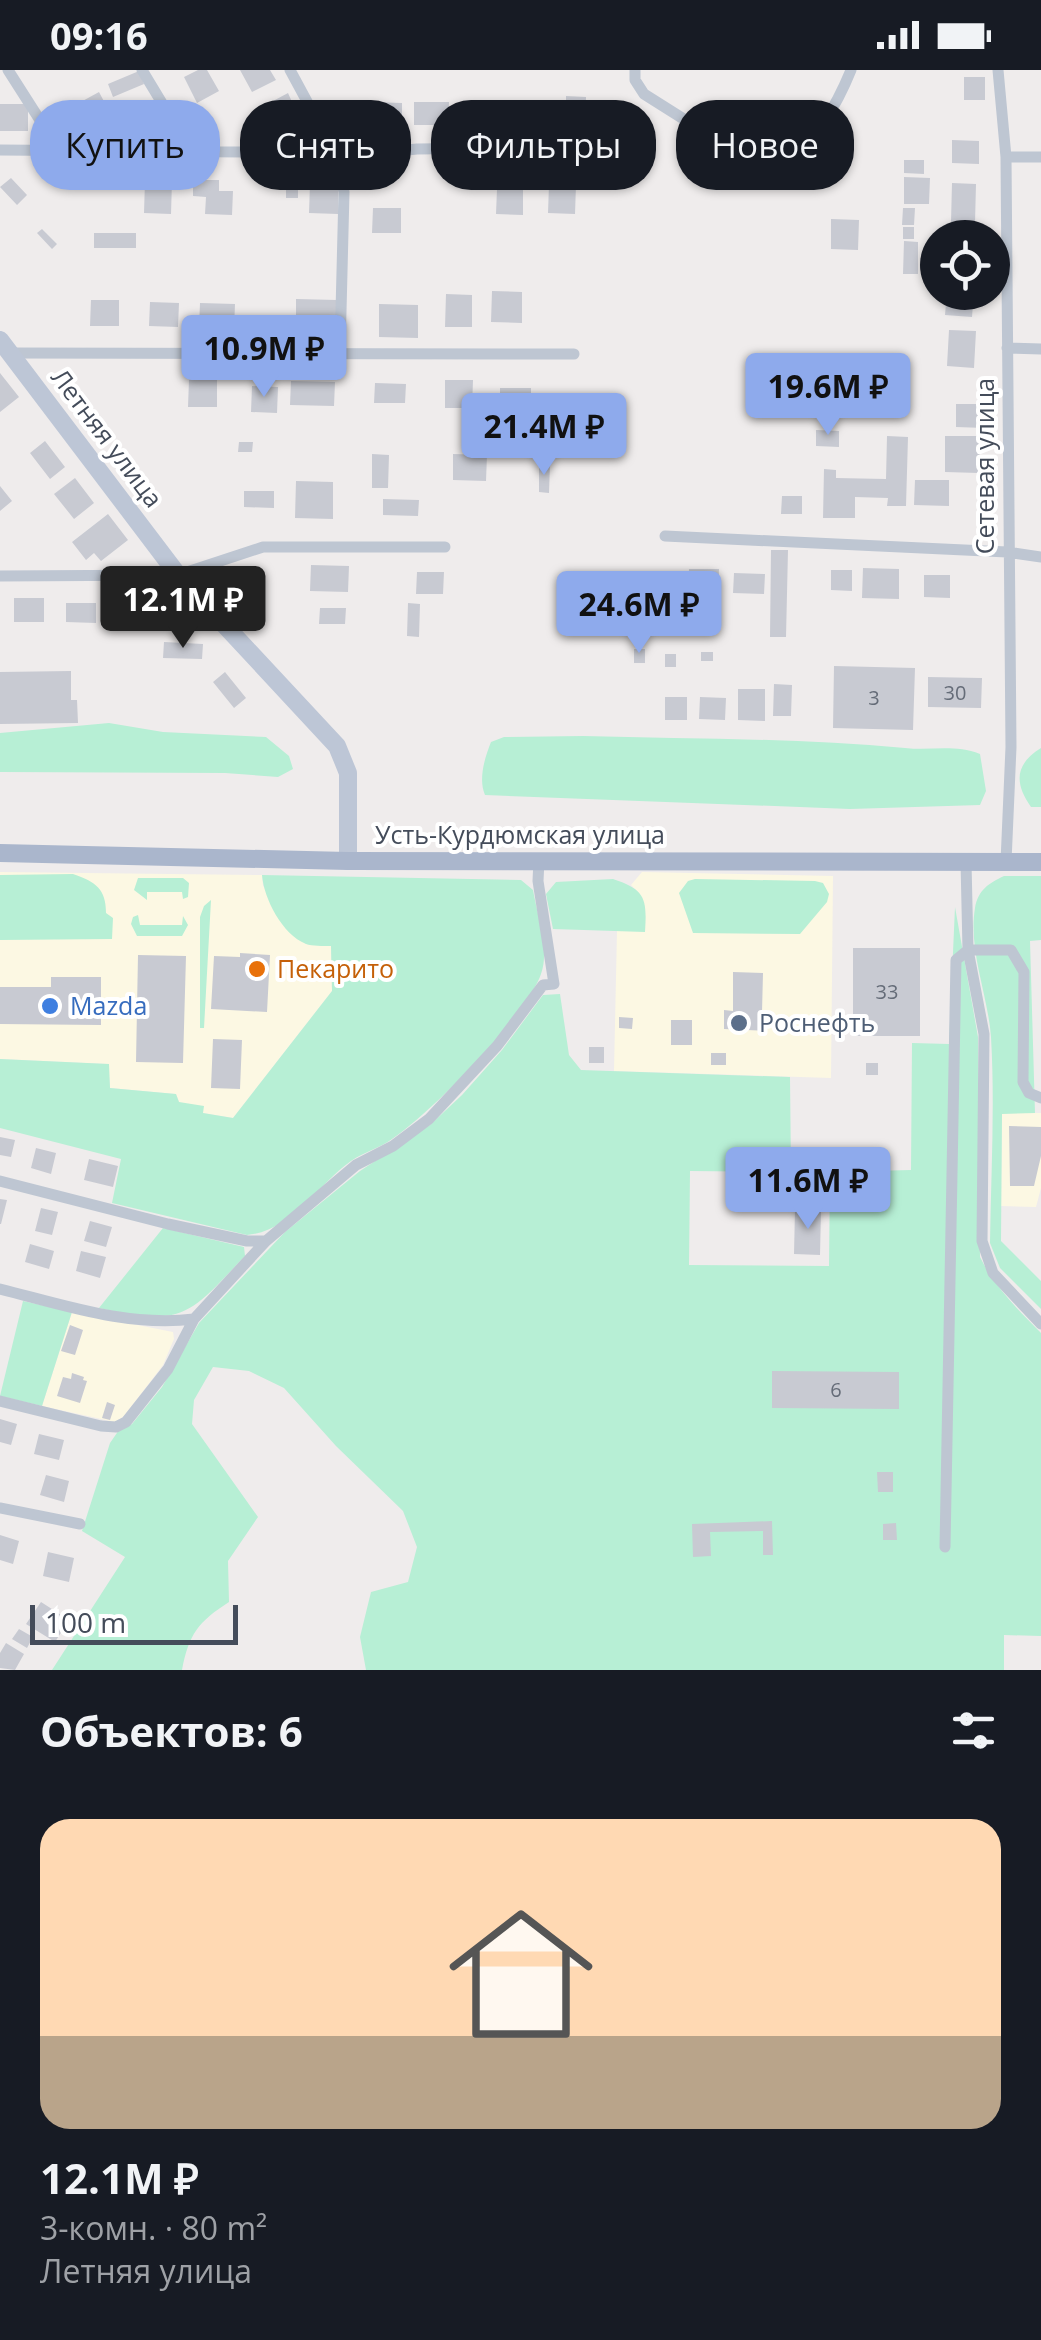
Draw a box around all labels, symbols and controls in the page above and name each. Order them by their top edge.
text: 09:16 [50,9,148,61]
chip: Купить [30,100,220,190]
chip: Снять [240,100,411,190]
chip: Фильтры [431,100,656,190]
chip: Новое [676,100,854,190]
map controls [920,220,1010,310]
button: locate [920,220,1010,310]
pin: 10.9M ₽ [172,315,356,400]
text: 10.9M ₽ [203,326,325,369]
pin: 19.6M ₽ [736,353,920,438]
street label: Летняя улица [44,361,171,514]
text: 19.6M ₽ [767,364,889,407]
street label: Сетевая улица [967,378,1001,554]
pin: 21.4M ₽ [452,393,636,478]
text: 21.4M ₽ [483,404,605,447]
pin: 12.1M ₽ [91,566,275,651]
pin: 24.6M ₽ [547,571,731,656]
text: 12.1M ₽ [122,577,244,620]
text: 24.6M ₽ [578,582,700,625]
house number: 30 [944,679,966,706]
house number: 3 [868,684,880,711]
street label: Усть-Курдюмская улица [375,817,665,851]
place label: Пекарито [277,951,394,985]
marker: Пекарито [246,958,268,980]
house number: 33 [876,978,898,1005]
place label: Mazda [70,988,147,1022]
marker: Mazda [39,995,61,1017]
place label: Роснефть [759,1005,875,1039]
marker: Роснефть [728,1012,750,1034]
pin: 11.6M ₽ [716,1147,900,1232]
text: 11.6M ₽ [747,1158,869,1201]
house number: 6 [830,1376,842,1403]
scale bar [30,1600,238,1644]
text: 100 m [45,1603,126,1641]
text: Объектов: 6 [40,1702,303,1759]
icon: filters [946,1703,1001,1758]
icon: home [431,1884,611,2064]
text: 12.1M ₽ [40,2149,199,2206]
text: 3-комн. · 80 m² [40,2206,267,2249]
text: Летняя улица [40,2249,252,2292]

